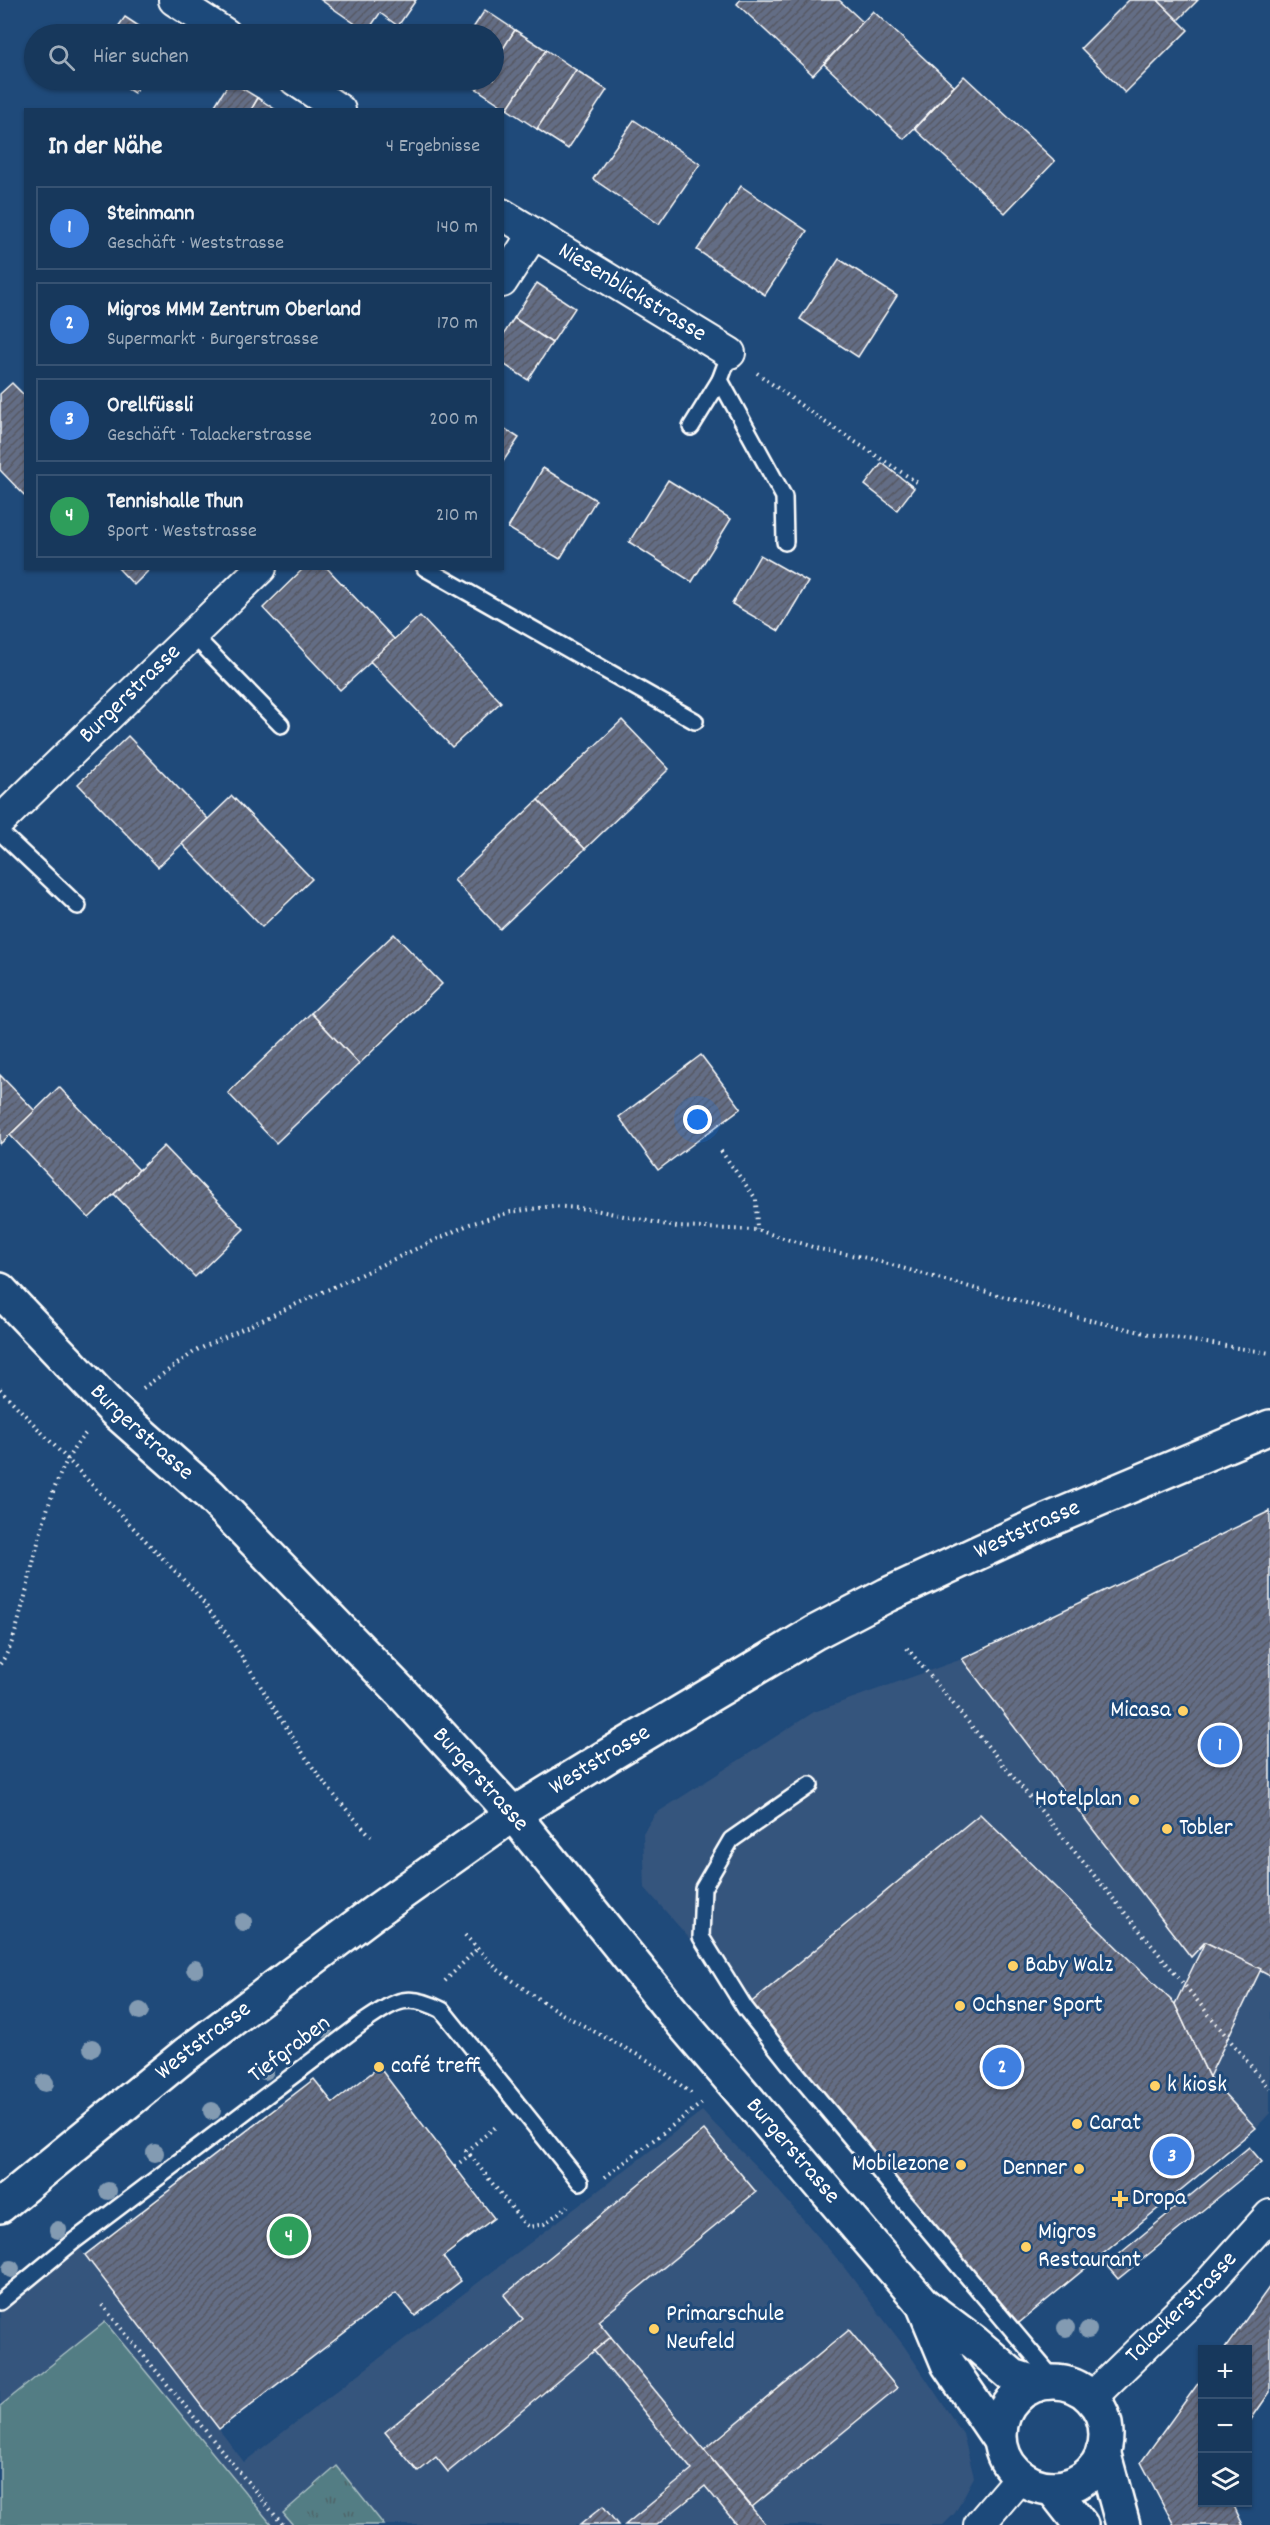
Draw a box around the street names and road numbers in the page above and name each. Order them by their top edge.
street label: Niesenblickstrasse [551,235,713,352]
street label: Burgerstrasse [72,637,189,752]
street label: Burgerstrasse [81,1377,201,1489]
street label: Weststrasse [969,1492,1086,1569]
street label: Weststrasse [543,1717,657,1805]
street label: Burgerstrasse [424,1720,536,1840]
street label: Weststrasse [148,1993,259,2089]
street label: Tiefgraben [242,2008,338,2092]
street label: Burgerstrasse [737,2091,848,2212]
street label: Talackerstrasse [1118,2244,1246,2372]

